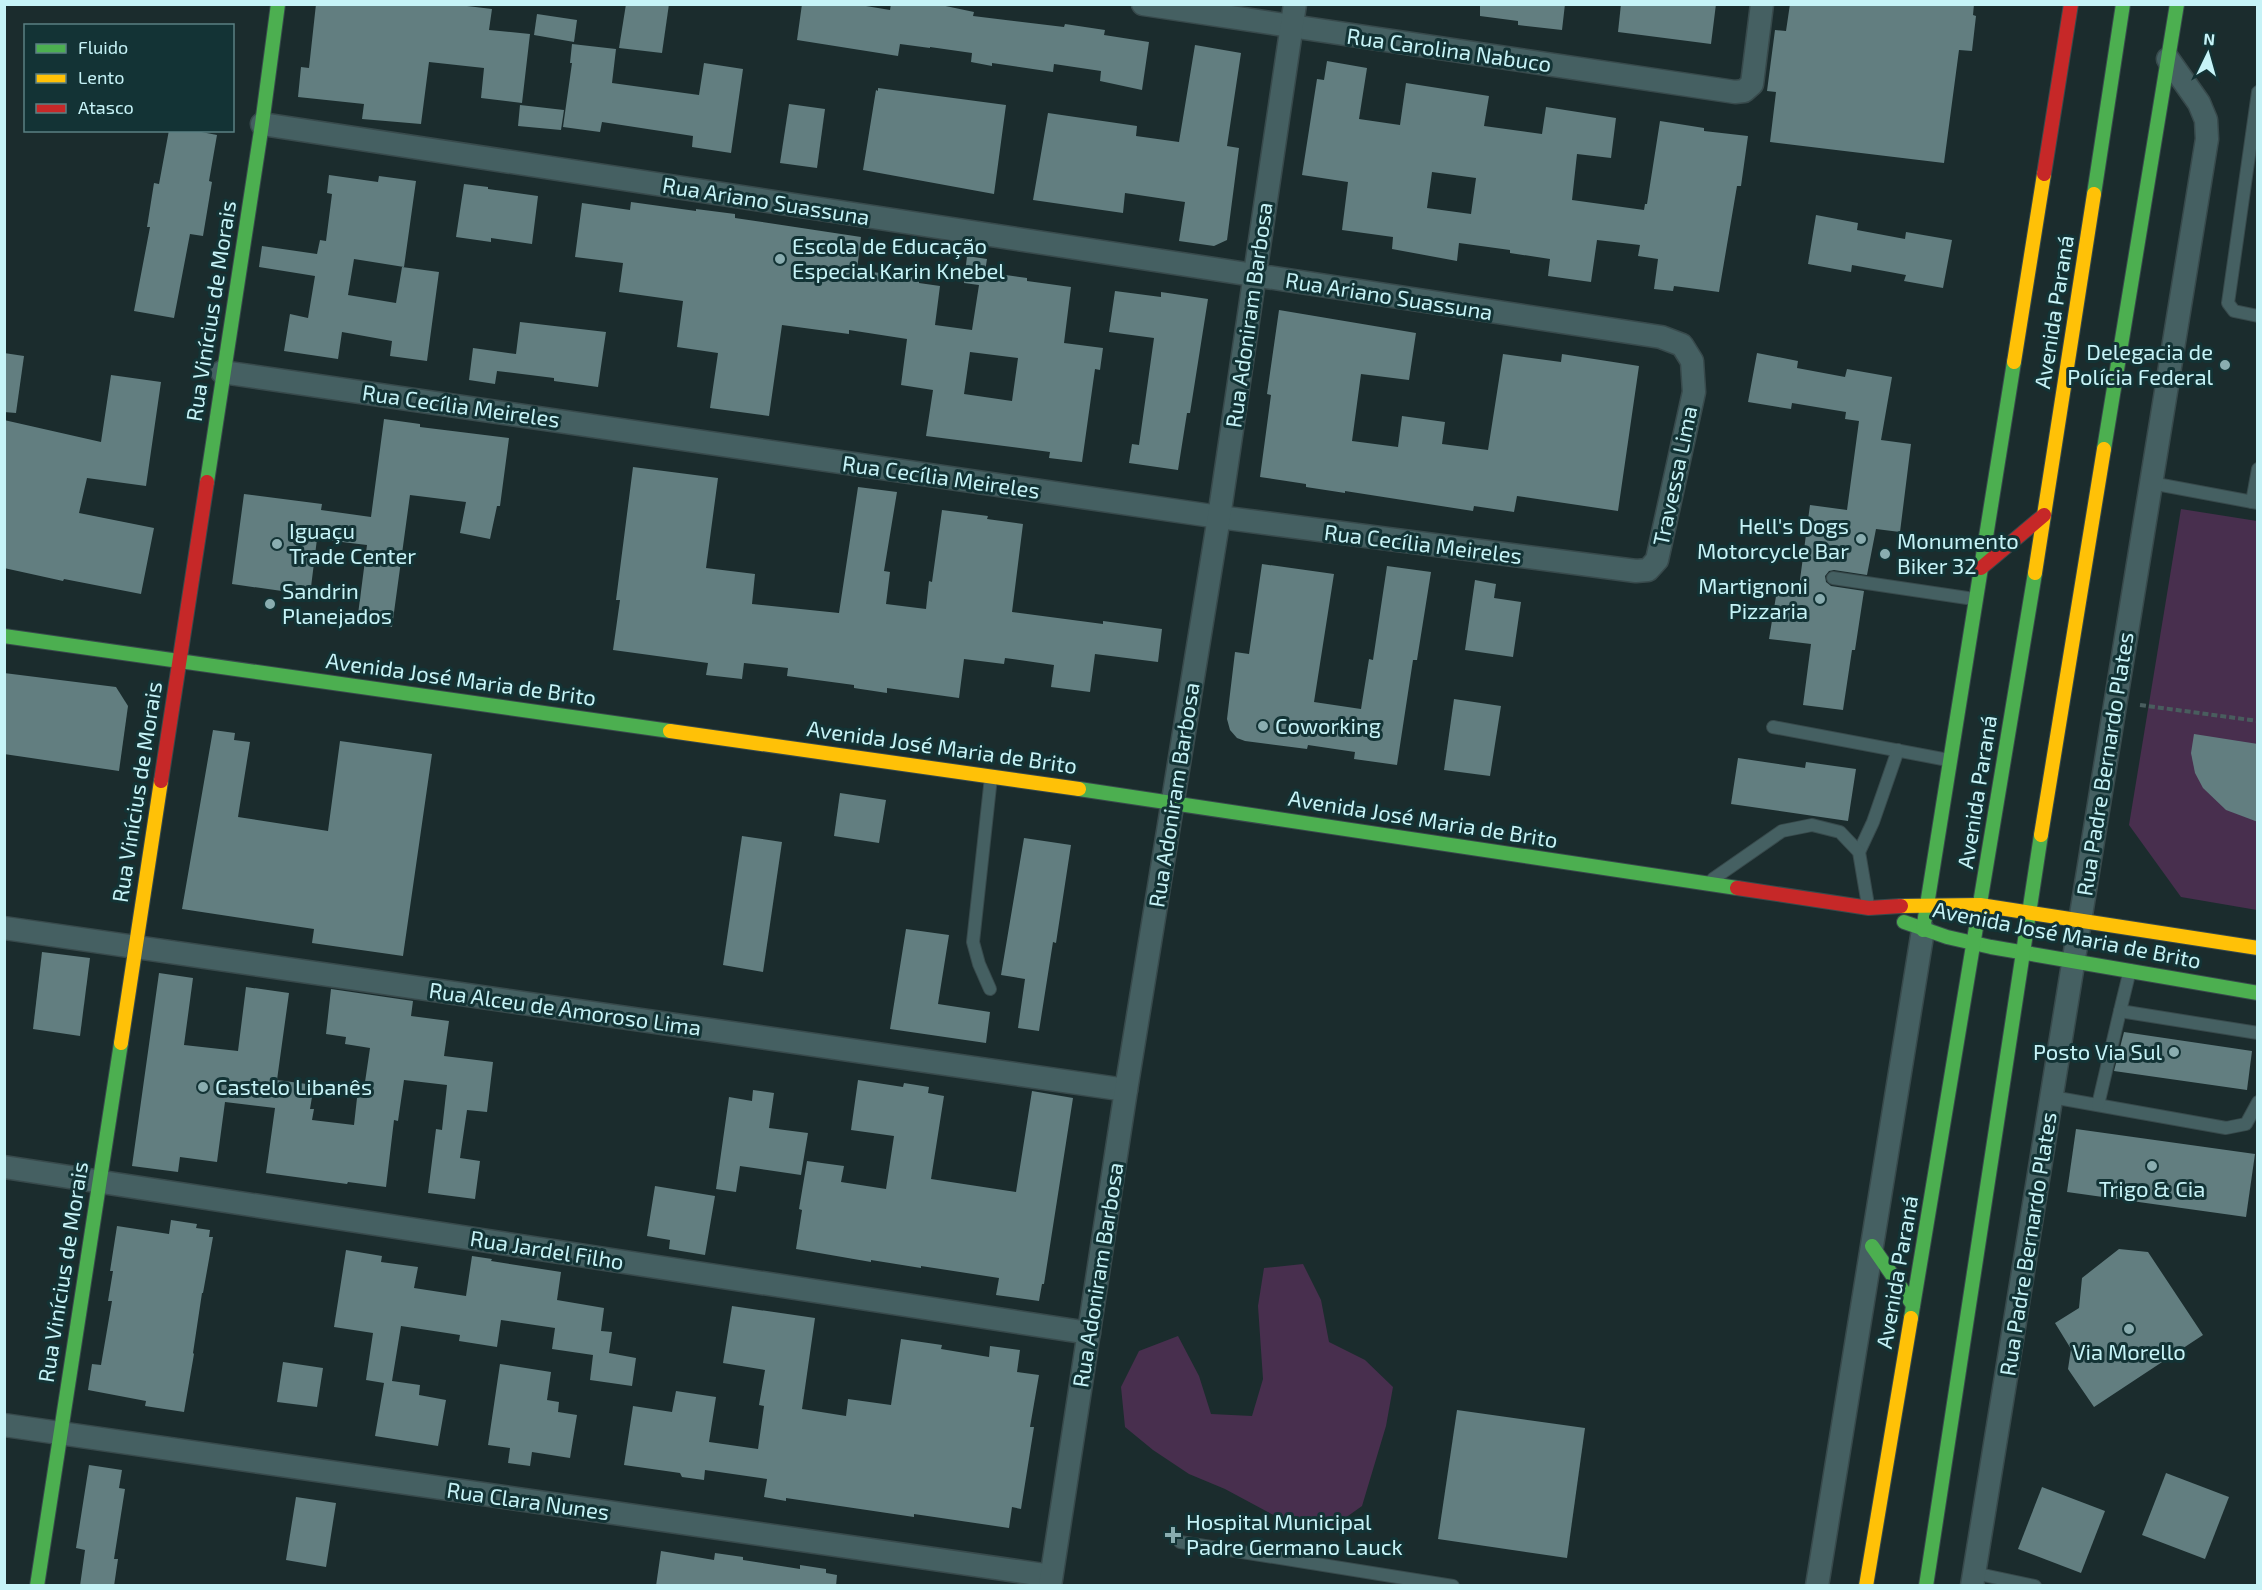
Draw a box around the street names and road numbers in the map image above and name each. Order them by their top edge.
street label: Rua Carolina Nabuco [1345,22,1553,76]
street label: Rua Ariano Suassuna [661,171,872,229]
street label: Rua Vinícius de Morais [180,199,240,423]
street label: Rua Adoniram Barbosa [1219,200,1277,429]
street label: Avenida Paraná [2028,233,2078,391]
street label: Rua Ariano Suassuna [1284,266,1495,324]
street label: Rua Cecília Meireles [361,378,562,432]
street label: Travessa Lima [1646,403,1702,548]
street label: Rua Cecília Meireles [841,449,1042,503]
street label: Rua Cecília Meireles [1323,518,1524,568]
street label: Rua Padre Bernardo Plates [2070,630,2138,898]
street label: Avenida José Maria de Brito [324,646,598,710]
street label: Rua Vinícius de Morais [106,680,166,904]
street label: Rua Adoniram Barbosa [1142,680,1204,909]
street label: Avenida Paraná [1951,713,2001,871]
street label: Avenida José Maria de Brito [805,714,1079,778]
street label: Avenida José Maria de Brito [1286,784,1560,852]
street label: Avenida José Maria de Brito [1931,895,2203,973]
street label: Rua Alceu de Amoroso Lima [427,976,703,1040]
street label: Rua Padre Bernardo Plates [1993,1110,2061,1378]
street label: Rua Vinícius de Morais [32,1160,92,1384]
street label: Rua Adoniram Barbosa [1066,1160,1128,1389]
street label: Avenida Paraná [1870,1193,1922,1350]
street label: Rua Jardel Filho [468,1224,626,1274]
street label: Rua Clara Nunes [445,1476,611,1524]

